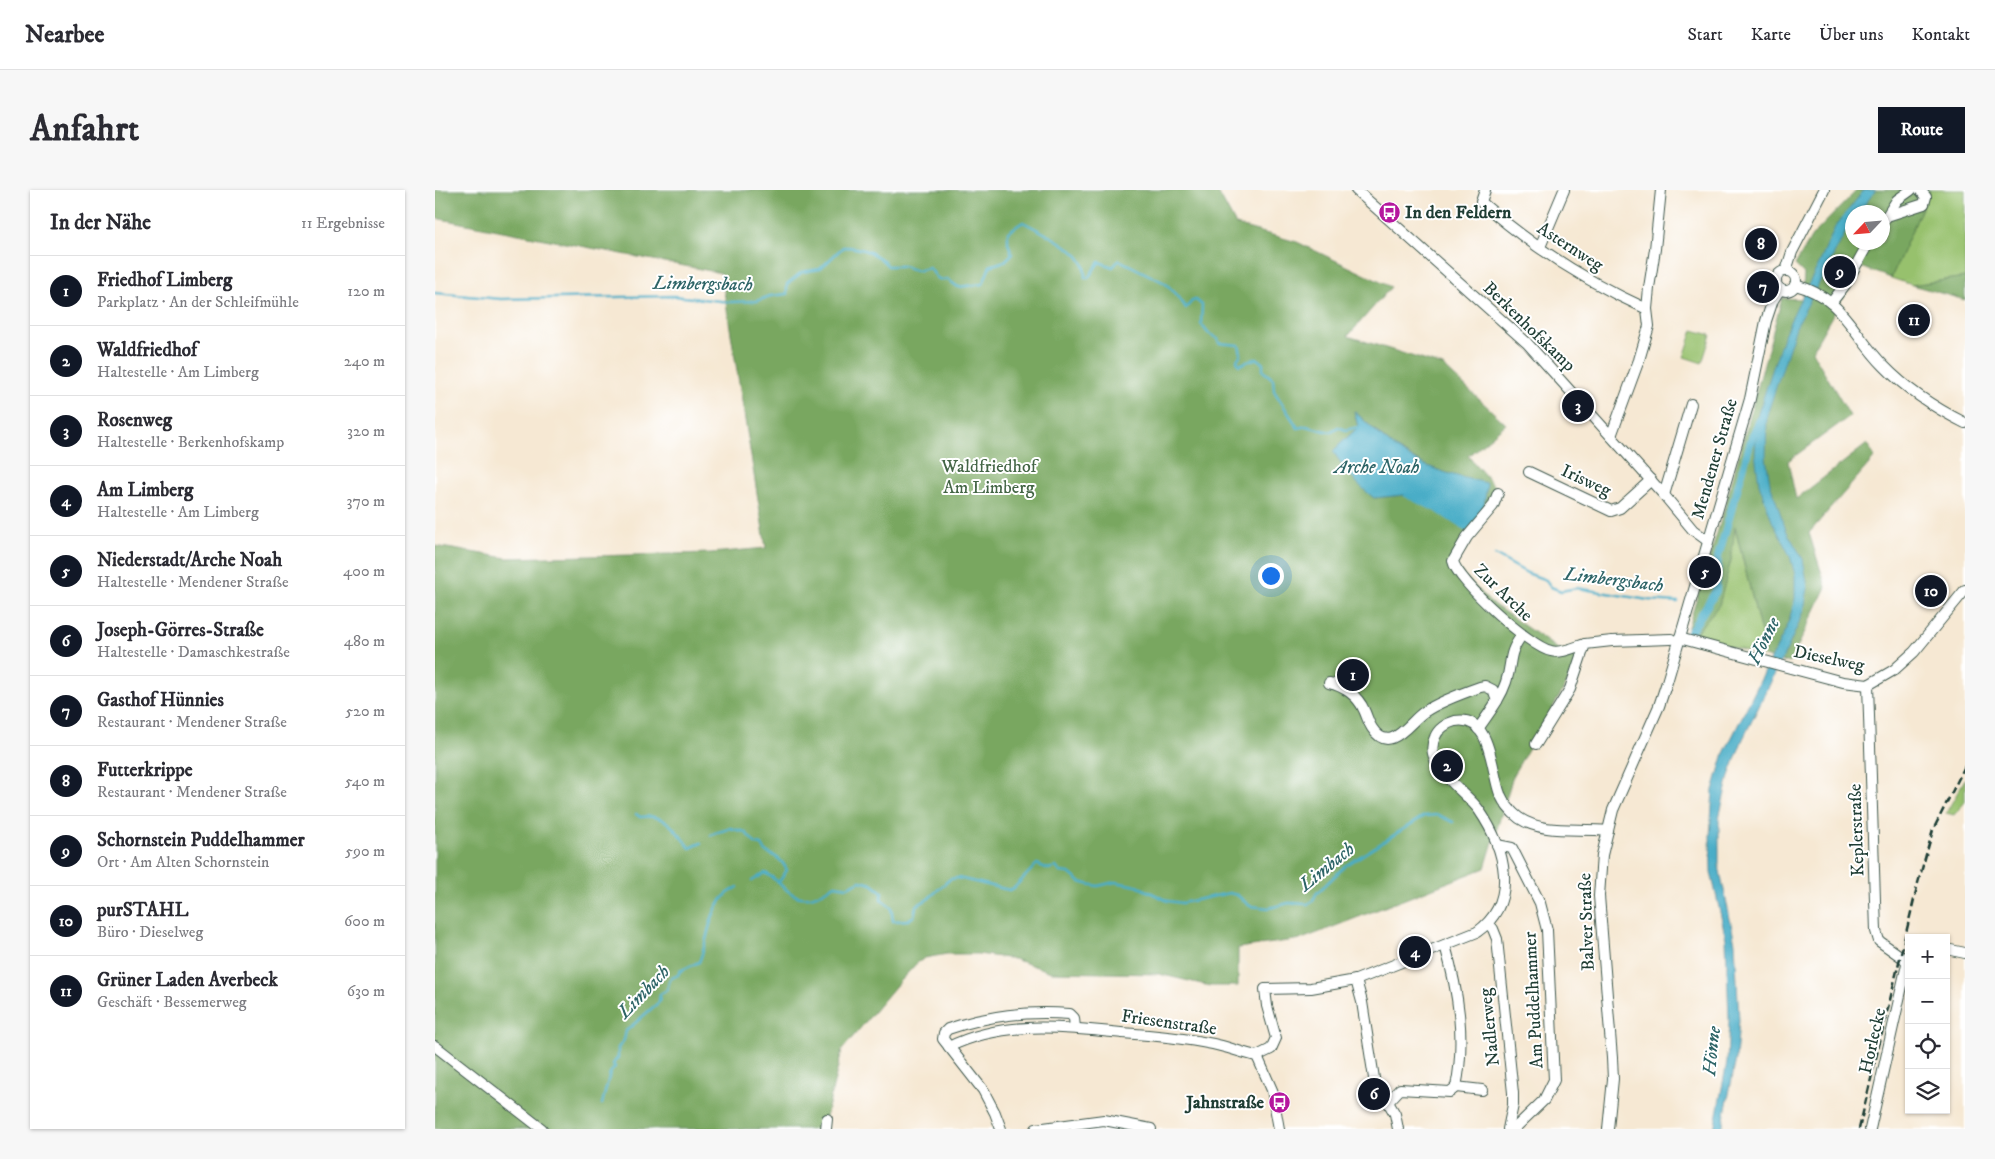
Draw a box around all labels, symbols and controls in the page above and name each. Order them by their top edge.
text: Nearbee [25,20,104,50]
text: Start [1687,24,1723,46]
text: Karte [1751,24,1791,46]
text: Über uns [1819,24,1883,46]
text: Kontakt [1911,24,1970,46]
button: Route [1878,107,1965,153]
text: Anfahrt [30,108,139,152]
bus stop icon: In den Feldern [1377,201,1401,225]
place label: In den Feldern [1405,202,1512,224]
north arrow [1845,205,1890,250]
text: In der Nähe [50,210,151,236]
text: 11 Ergebnisse [301,213,385,233]
street label: Asternweg [1533,218,1607,277]
pin: 8 [1745,225,1777,263]
pin: 9 [1824,253,1856,291]
pin: 7 [1747,268,1779,306]
text: Friedhof Limberg [97,269,232,292]
water label: Limbergsbach [652,272,754,296]
street label: Berkenhofskamp [1478,277,1580,377]
text: 1 [63,281,69,301]
text: 120 m [347,281,385,301]
text: Parkplatz · An der Schleifmühle [97,292,299,312]
pin: 11 [1898,301,1930,339]
text: Waldfriedhof [97,339,197,362]
text: 2 [62,351,70,371]
text: 240 m [344,351,385,371]
text: Haltestelle · Am Limberg [97,362,259,382]
pin: 3 [1562,387,1594,425]
street label: Mendener Straße [1687,396,1743,522]
text: Rosenweg [97,409,172,432]
text: 3 [63,421,69,441]
text: 320 m [347,421,385,441]
text: Haltestelle · Berkenhofskamp [97,432,284,452]
park label: Waldfriedhof Am Limberg [941,456,1040,499]
water label: Arche Noah [1332,456,1420,479]
street label: Irisweg [1558,460,1615,502]
text: Am Limberg [97,479,193,502]
text: 4 [61,491,71,511]
text: 370 m [347,491,385,511]
text: Haltestelle · Am Limberg [97,502,259,522]
text: Niederstadt/Arche Noah [97,549,282,572]
pin: 5 [1689,553,1721,591]
street label: Zur Arche [1469,560,1537,626]
text: 5 [62,561,70,581]
text: 400 m [343,561,385,581]
water label: Limbergsbach [1562,562,1665,598]
your location [1258,563,1284,589]
text: Haltestelle · Mendener Straße [97,572,289,592]
pin: 10 [1915,572,1947,610]
water label: Hönne [1742,613,1785,669]
text: Joseph-Görres-Straße [97,619,264,642]
text: 6 [62,631,70,651]
text: 480 m [344,631,385,651]
street label: Dieselweg [1792,641,1867,677]
text: Haltestelle · Damaschkestraße [97,642,290,662]
pin: 1 [1337,656,1369,694]
text: Gasthof Hünnies [97,689,224,712]
text: 7 [62,701,70,721]
text: 520 m [345,701,385,721]
text: Restaurant · Mendener Straße [97,712,287,732]
pin: 2 [1431,747,1463,785]
text: Futterkrippe [97,759,193,782]
text: 8 [62,771,70,791]
text: 540 m [345,771,385,791]
text: Restaurant · Mendener Straße [97,782,287,802]
street label: Keplerstraße [1844,783,1870,877]
text: Schornstein Puddelhammer [97,829,305,852]
water label: Limbach [1294,837,1360,897]
text: 9 [62,841,70,861]
text: 590 m [345,841,385,861]
text: Ort · Am Alten Schornstein [97,852,269,872]
street label: Balver Straße [1574,873,1600,971]
text: purSTAHL [97,899,188,922]
text: 10 [59,911,73,931]
text: 600 m [344,911,385,931]
text: Büro · Dieselweg [97,922,203,942]
street label: Am Puddelhammer [1519,931,1549,1069]
pin: 4 [1399,933,1431,971]
map controls [1905,934,1950,1114]
button: + [1905,934,1950,979]
water label: Limbach [612,960,675,1024]
text: Grüner Laden Averbeck [97,969,278,992]
button: − [1905,979,1950,1024]
text: 11 [60,981,72,1001]
text: 630 m [347,981,385,1001]
street label: Nadlerweg [1475,987,1505,1067]
text: Geschäft · Bessemerweg [97,992,247,1012]
street label: Friesenstraße [1120,1005,1218,1041]
street label: Horlecke [1855,1006,1891,1076]
button: locate [1905,1024,1950,1069]
water label: Hönne [1698,1025,1726,1078]
button: layers [1905,1069,1950,1114]
pin: 6 [1358,1075,1390,1113]
bus stop icon: Jahnstraße [1268,1091,1292,1115]
place label: Jahnstraße [1184,1092,1265,1114]

